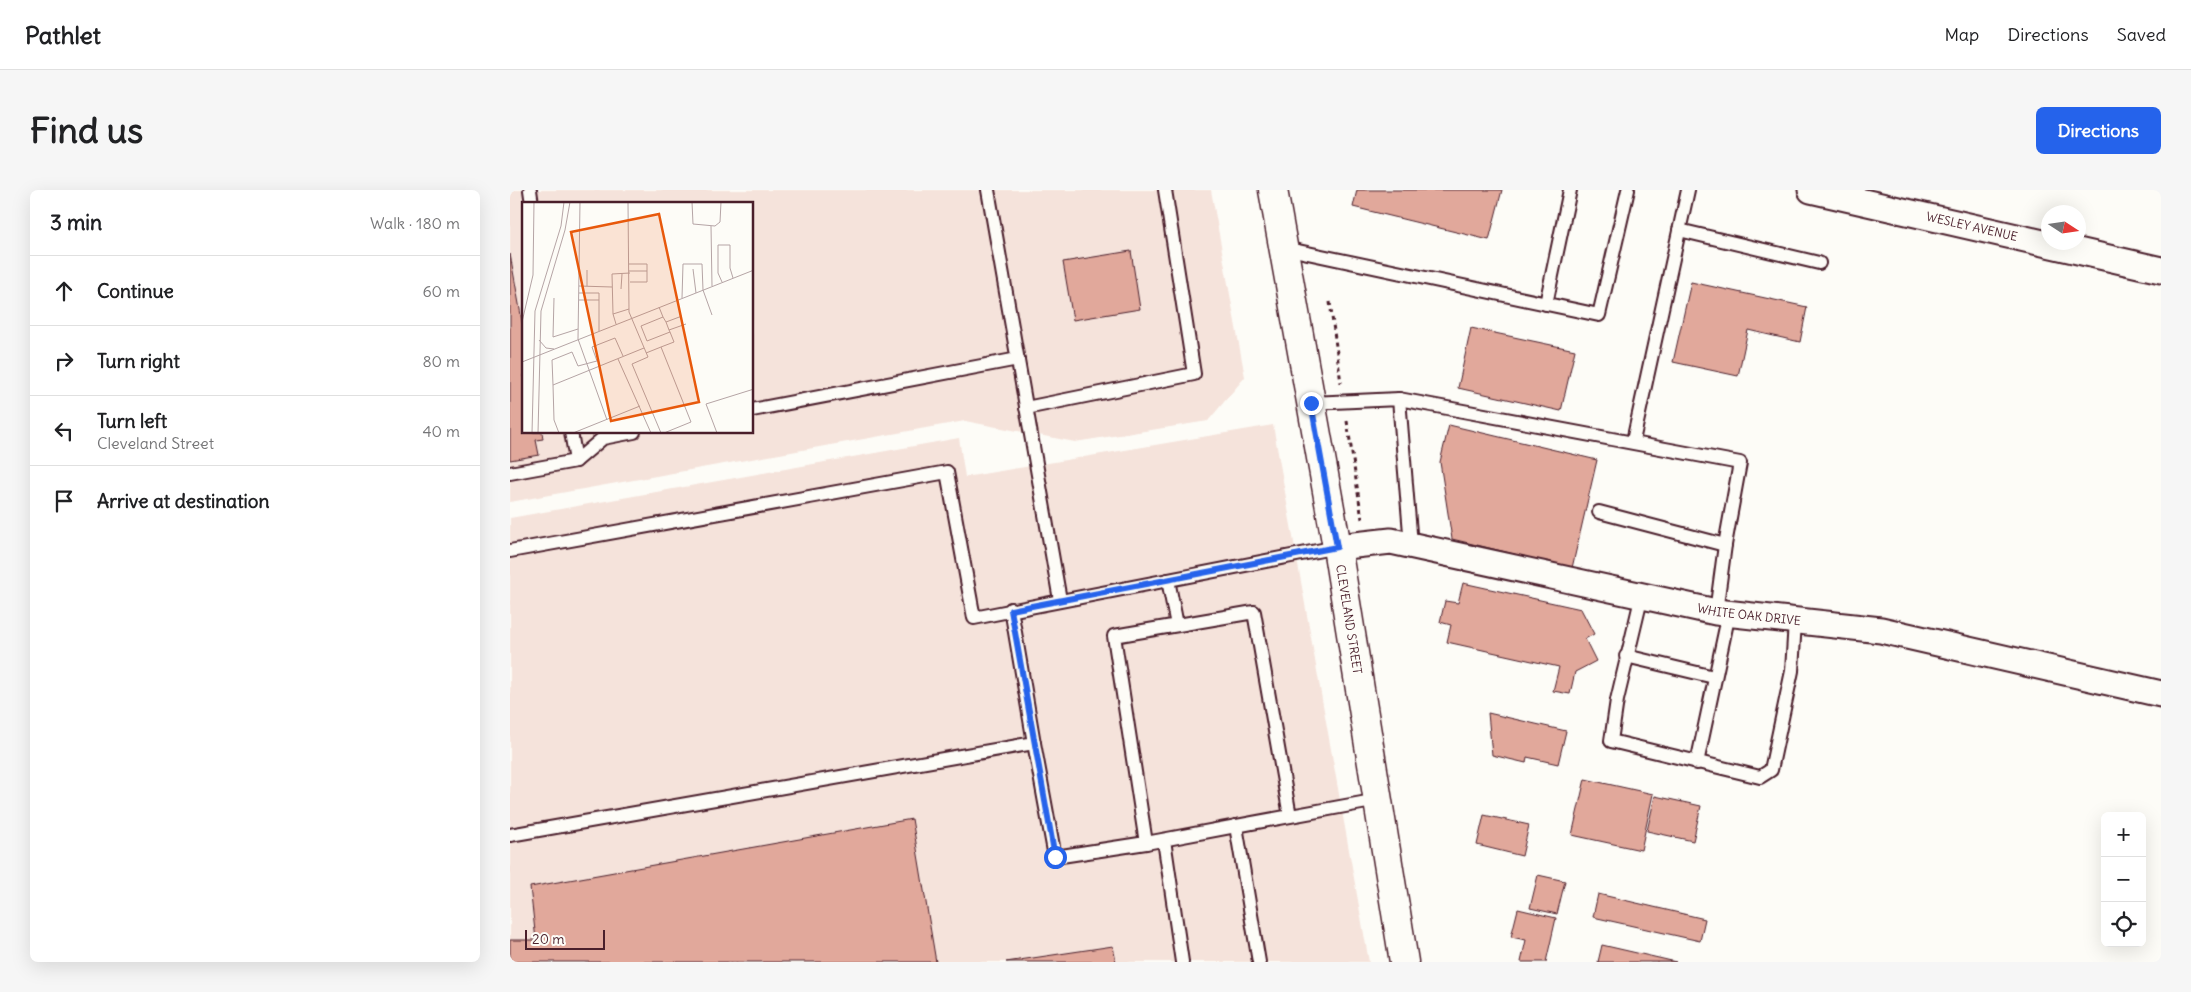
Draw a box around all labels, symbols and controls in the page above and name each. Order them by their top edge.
text: Pathlet [25,20,101,50]
text: Map [1944,23,1979,46]
text: Directions [2007,23,2089,46]
text: Saved [2117,23,2166,46]
button: Directions [2036,107,2161,154]
text: Find us [30,108,143,152]
inset map [522,202,754,434]
north arrow [2041,205,2086,250]
text: 3 min [50,209,102,236]
street label: WESLEY AVENUE [1925,209,2019,244]
text: Walk · 180 m [370,213,460,233]
icon: ahead [50,277,78,305]
text: Continue [97,279,174,303]
text: 60 m [422,281,460,301]
icon: right [50,347,78,375]
text: Turn right [97,349,180,373]
text: 80 m [422,351,460,371]
route end [1300,392,1323,415]
text: Turn left [97,409,167,433]
icon: left [50,417,78,445]
text: 40 m [422,421,460,441]
text: Cleveland Street [97,433,214,453]
icon: arrive [50,487,78,515]
text: Arrive at destination [97,489,270,513]
street label: CLEVELAND STREET [1333,563,1365,675]
street label: WHITE OAK DRIVE [1696,600,1801,628]
map controls [2101,812,2146,947]
button: + [2101,812,2146,857]
route start [1044,846,1067,869]
button: − [2101,857,2146,902]
button: locate [2101,902,2146,947]
scale bar [525,927,605,950]
text: 20 m [532,930,565,948]

